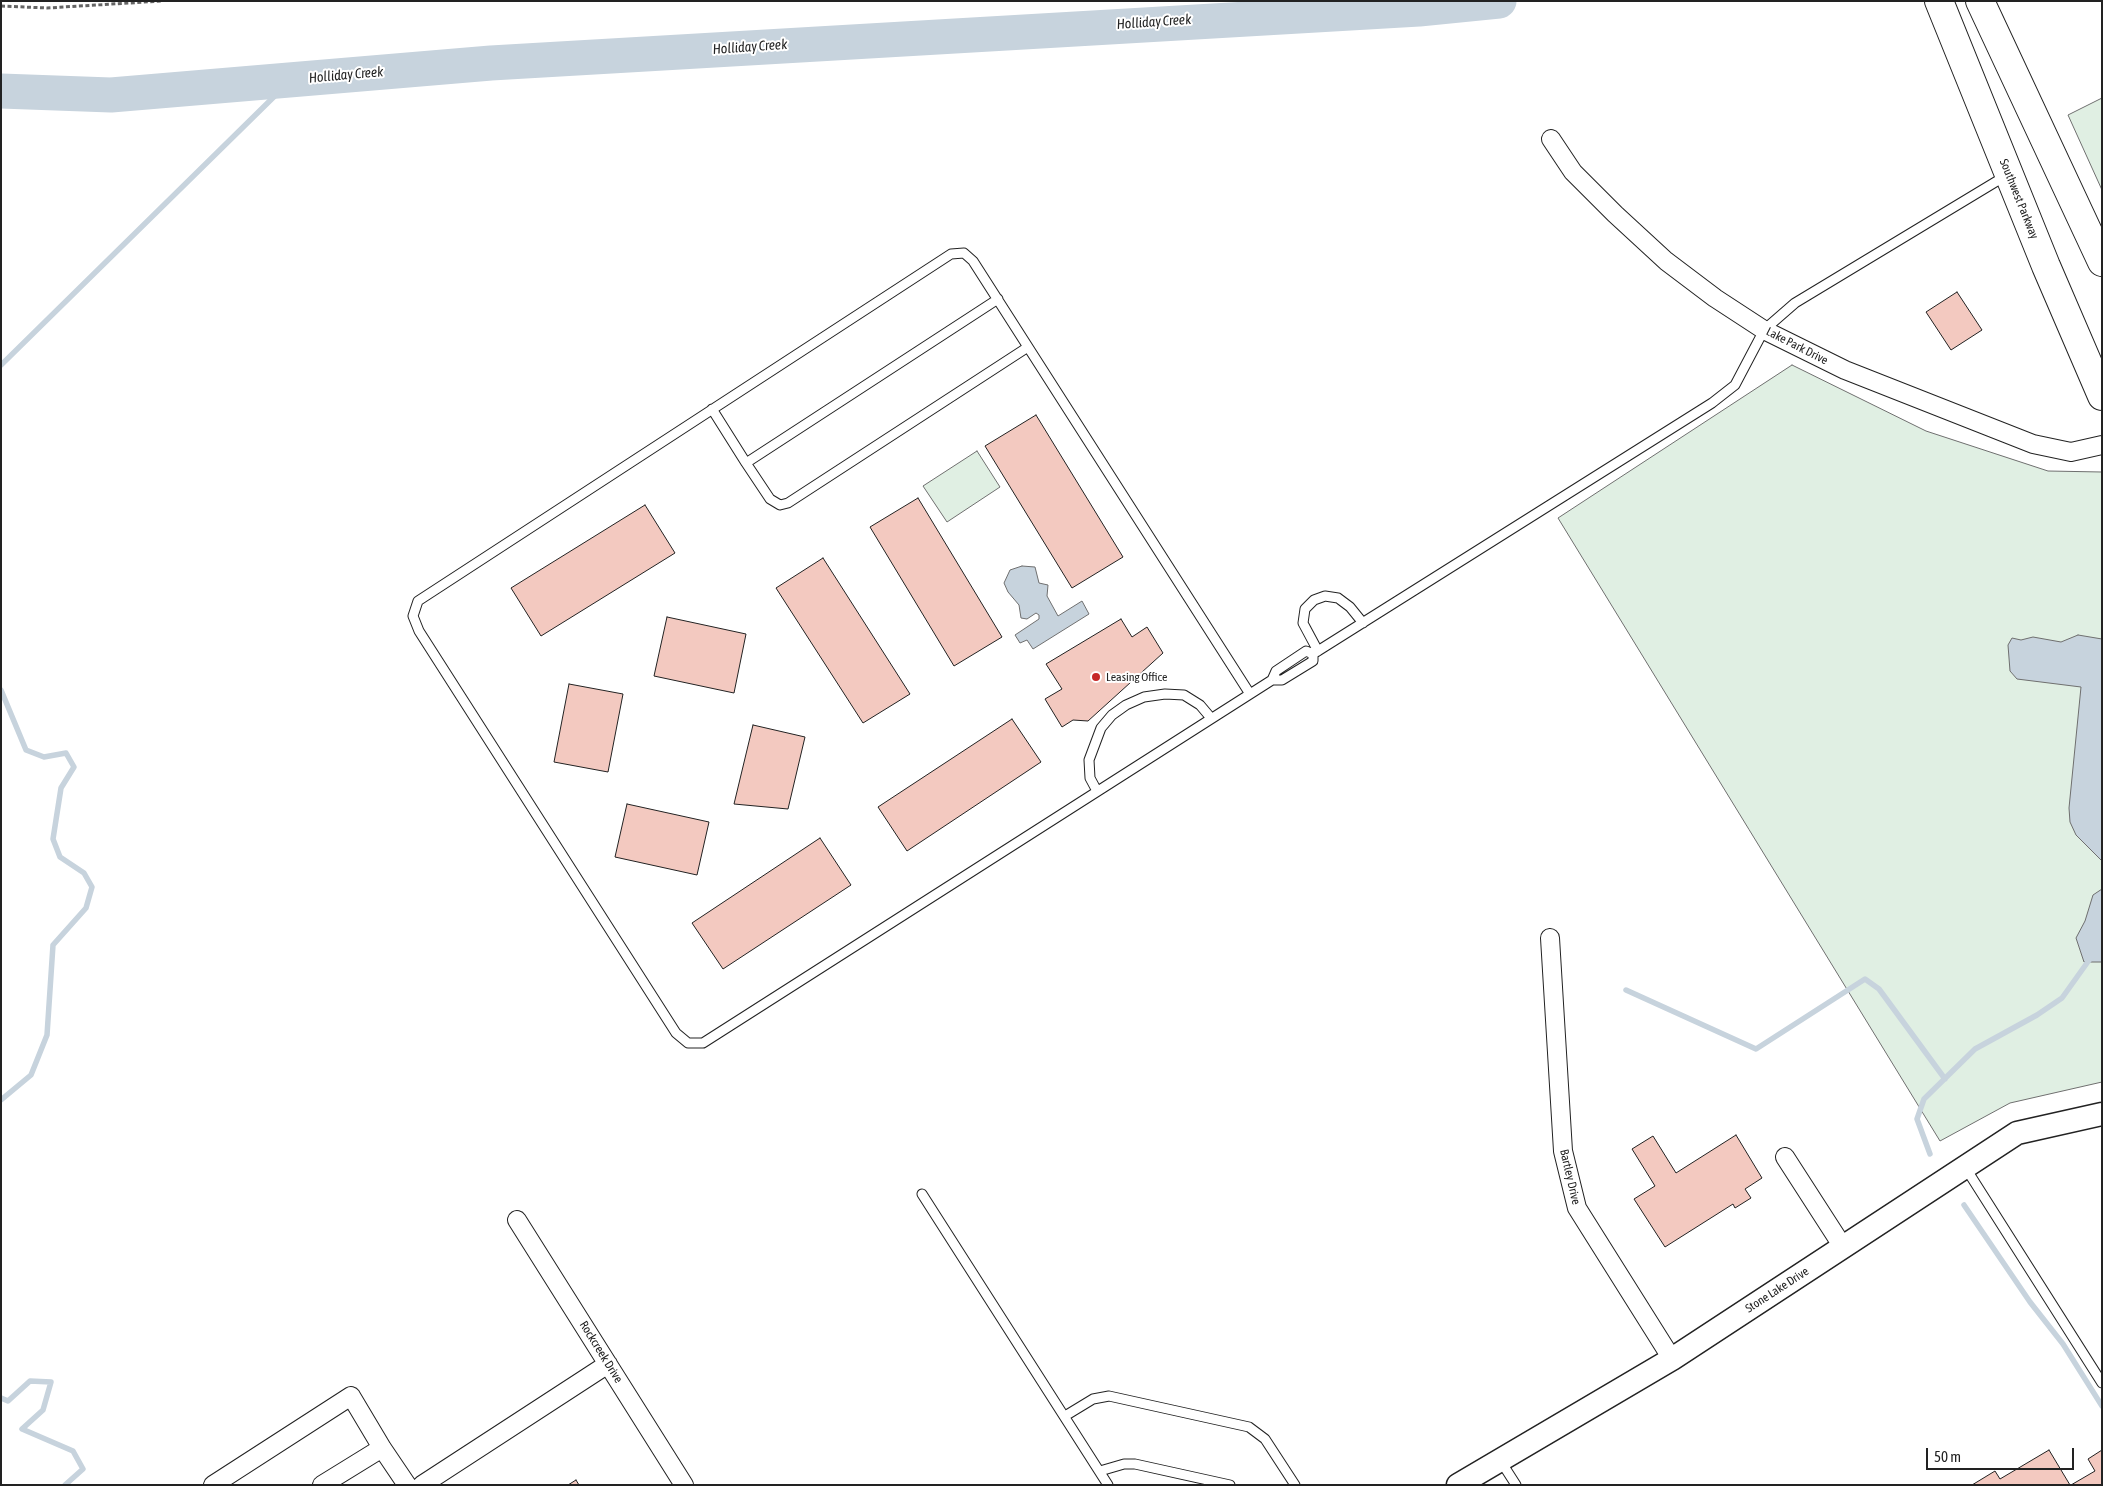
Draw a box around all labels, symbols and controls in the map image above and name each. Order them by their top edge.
water label: Holliday Creek [1116,11,1192,33]
water label: Holliday Creek [712,36,788,58]
water label: Holliday Creek [308,63,384,87]
street label: Southwest Parkway [1996,157,2042,241]
street label: Lake Park Drive [1764,324,1830,368]
place label: Leasing Office [1106,670,1167,684]
marker: Leasing Office [1090,671,1102,683]
street label: Bartley Drive [1557,1148,1583,1206]
street label: Stone Lake Drive [1743,1264,1811,1316]
street label: Rockcreek Drive [576,1318,626,1386]
scale bar [1928,1438,2076,1470]
text: 50 m [1934,1448,1961,1465]

